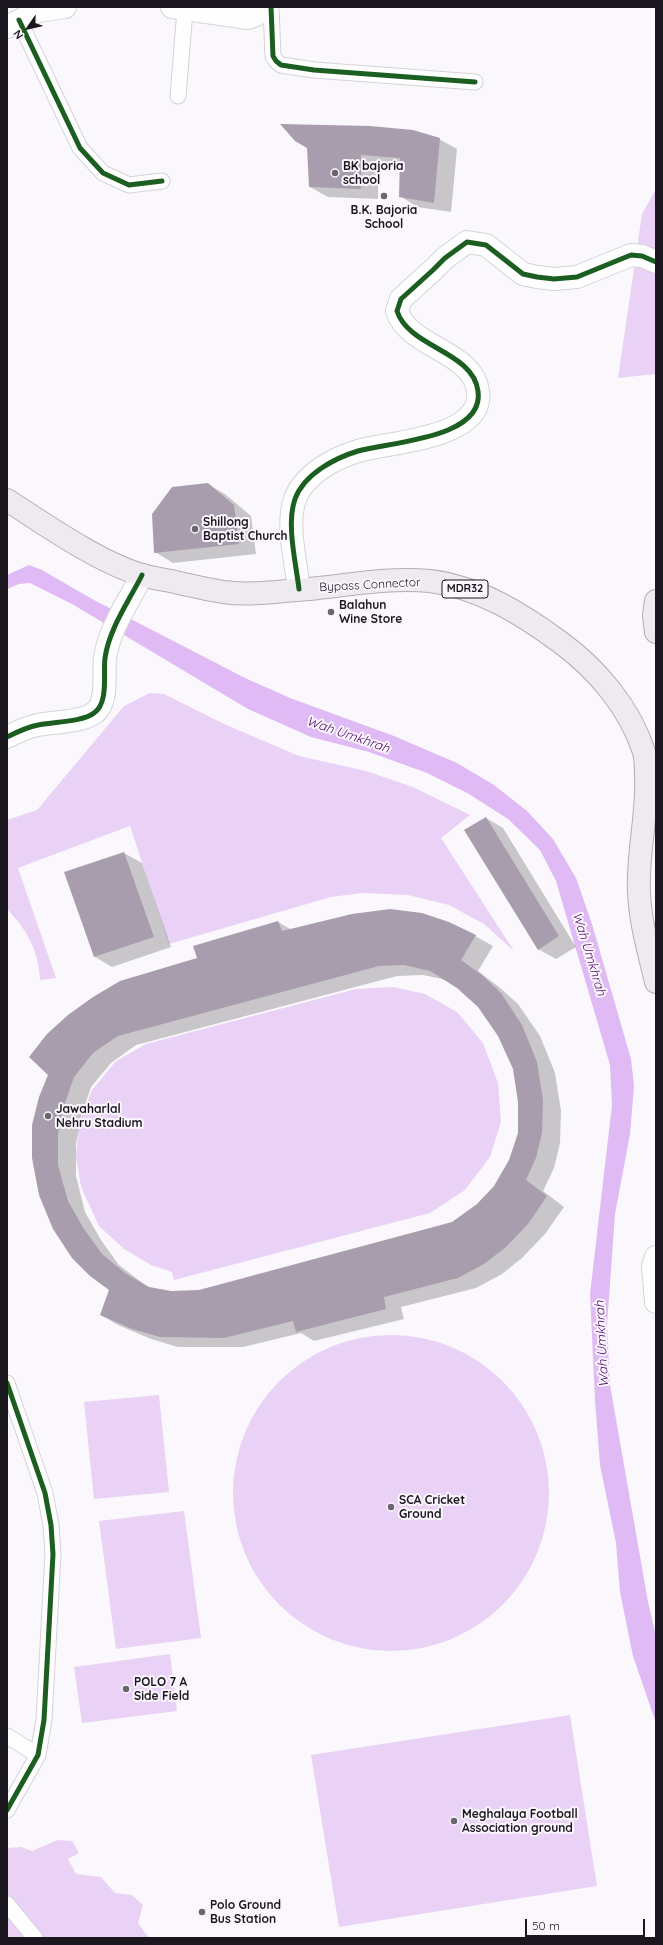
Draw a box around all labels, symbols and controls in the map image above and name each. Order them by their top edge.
north arrow [8,8,48,48]
text: N [10,27,26,42]
place label: BK bajoria school [343,159,404,187]
marker: BK bajoria school [330,168,340,178]
marker: B.K. Bajoria School [379,191,389,201]
place label: B.K. Bajoria School [351,203,417,231]
place label: Shillong Baptist Church [203,515,288,543]
marker: Shillong Baptist Church [190,524,200,534]
street label: Bypass Connector [319,575,421,595]
road number: MDR32 [442,580,488,598]
place label: Balahun Wine Store [339,598,402,626]
marker: Balahun Wine Store [326,607,336,617]
water label: Wah Umkhrah [304,714,392,756]
water label: Wah Umkhrah [569,910,609,998]
place label: Jawaharlal Nehru Stadium [56,1102,143,1130]
marker: Jawaharlal Nehru Stadium [43,1111,53,1121]
water label: Wah Umkhrah [592,1300,612,1388]
place label: SCA Cricket Ground [399,1493,465,1521]
marker: SCA Cricket Ground [386,1502,396,1512]
place label: POLO 7 A Side Field [134,1675,189,1703]
marker: POLO 7 A Side Field [121,1684,131,1694]
place label: Meghalaya Football Association ground [462,1807,578,1835]
marker: Meghalaya Football Association ground [449,1816,459,1826]
place label: Polo Ground Bus Station [210,1898,281,1926]
marker: Polo Ground Bus Station [197,1907,207,1917]
scale bar [527,1911,647,1937]
text: 50 m [532,1918,560,1933]

